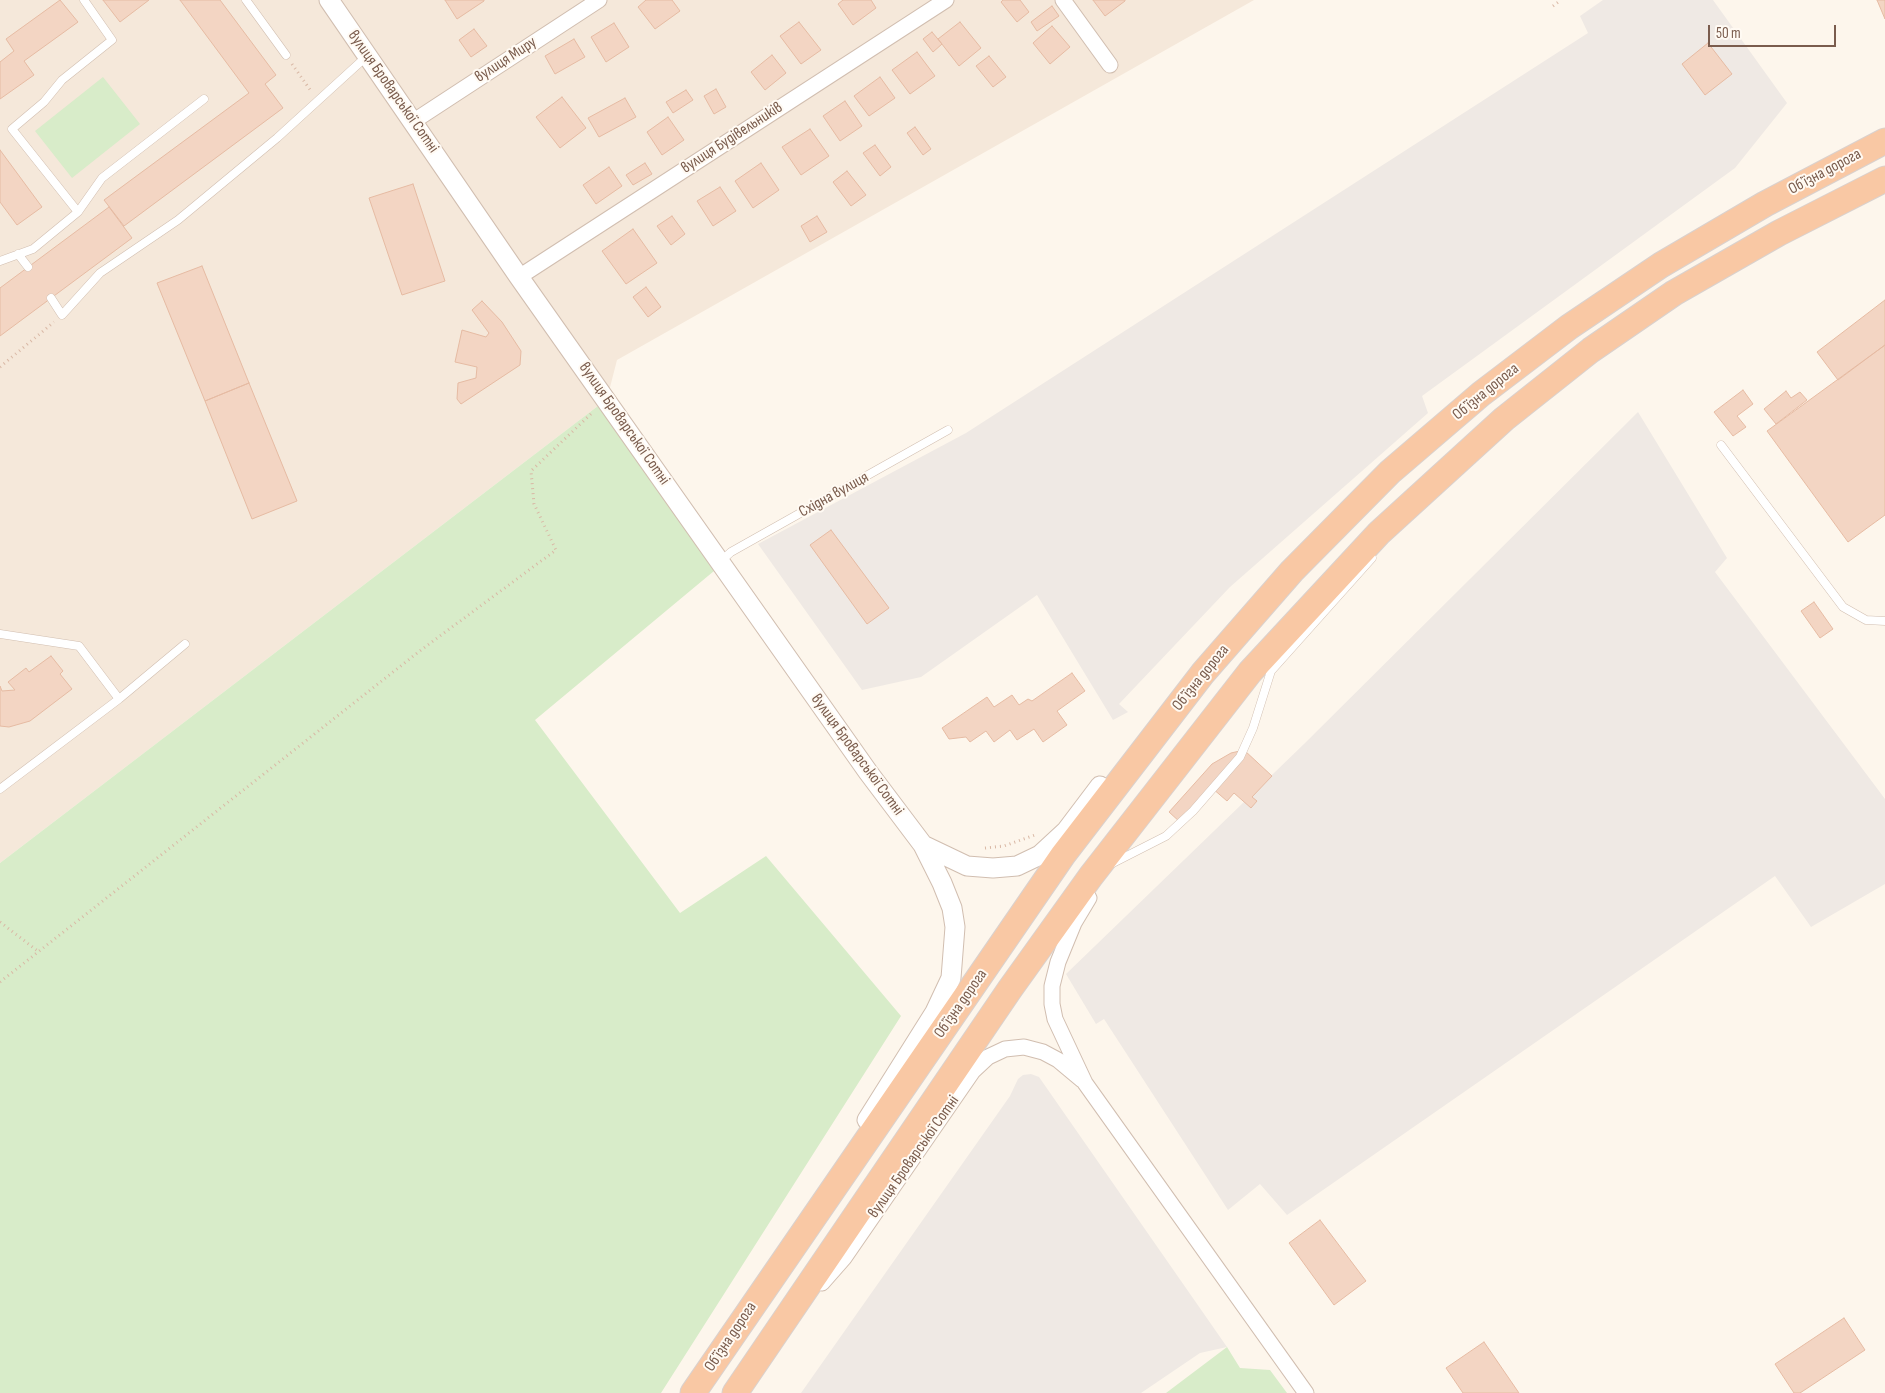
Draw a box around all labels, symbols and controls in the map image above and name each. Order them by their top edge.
scale bar [1710,15,1838,47]
text: 50 m [1716,24,1741,43]
street label: вулиця Броварської Сотні [343,27,443,157]
street label: вулиця Миру [472,33,540,87]
street label: вулиця Будівельників [678,98,786,178]
street label: Обʼїзна дорога [1785,145,1865,199]
street label: вулиця Броварської Сотні [574,359,674,489]
street label: Обʼїзна дорога [1449,360,1523,424]
street label: Східна вулиця [796,468,872,522]
street label: Обʼїзна дорога [1169,641,1233,715]
street label: вулиця Броварської Сотні [807,691,907,819]
street label: Обʼїзна дорога [930,966,992,1042]
street label: вулиця Броварської Сотні [864,1092,964,1222]
street label: Обʼїзна дорога [701,1299,761,1375]

